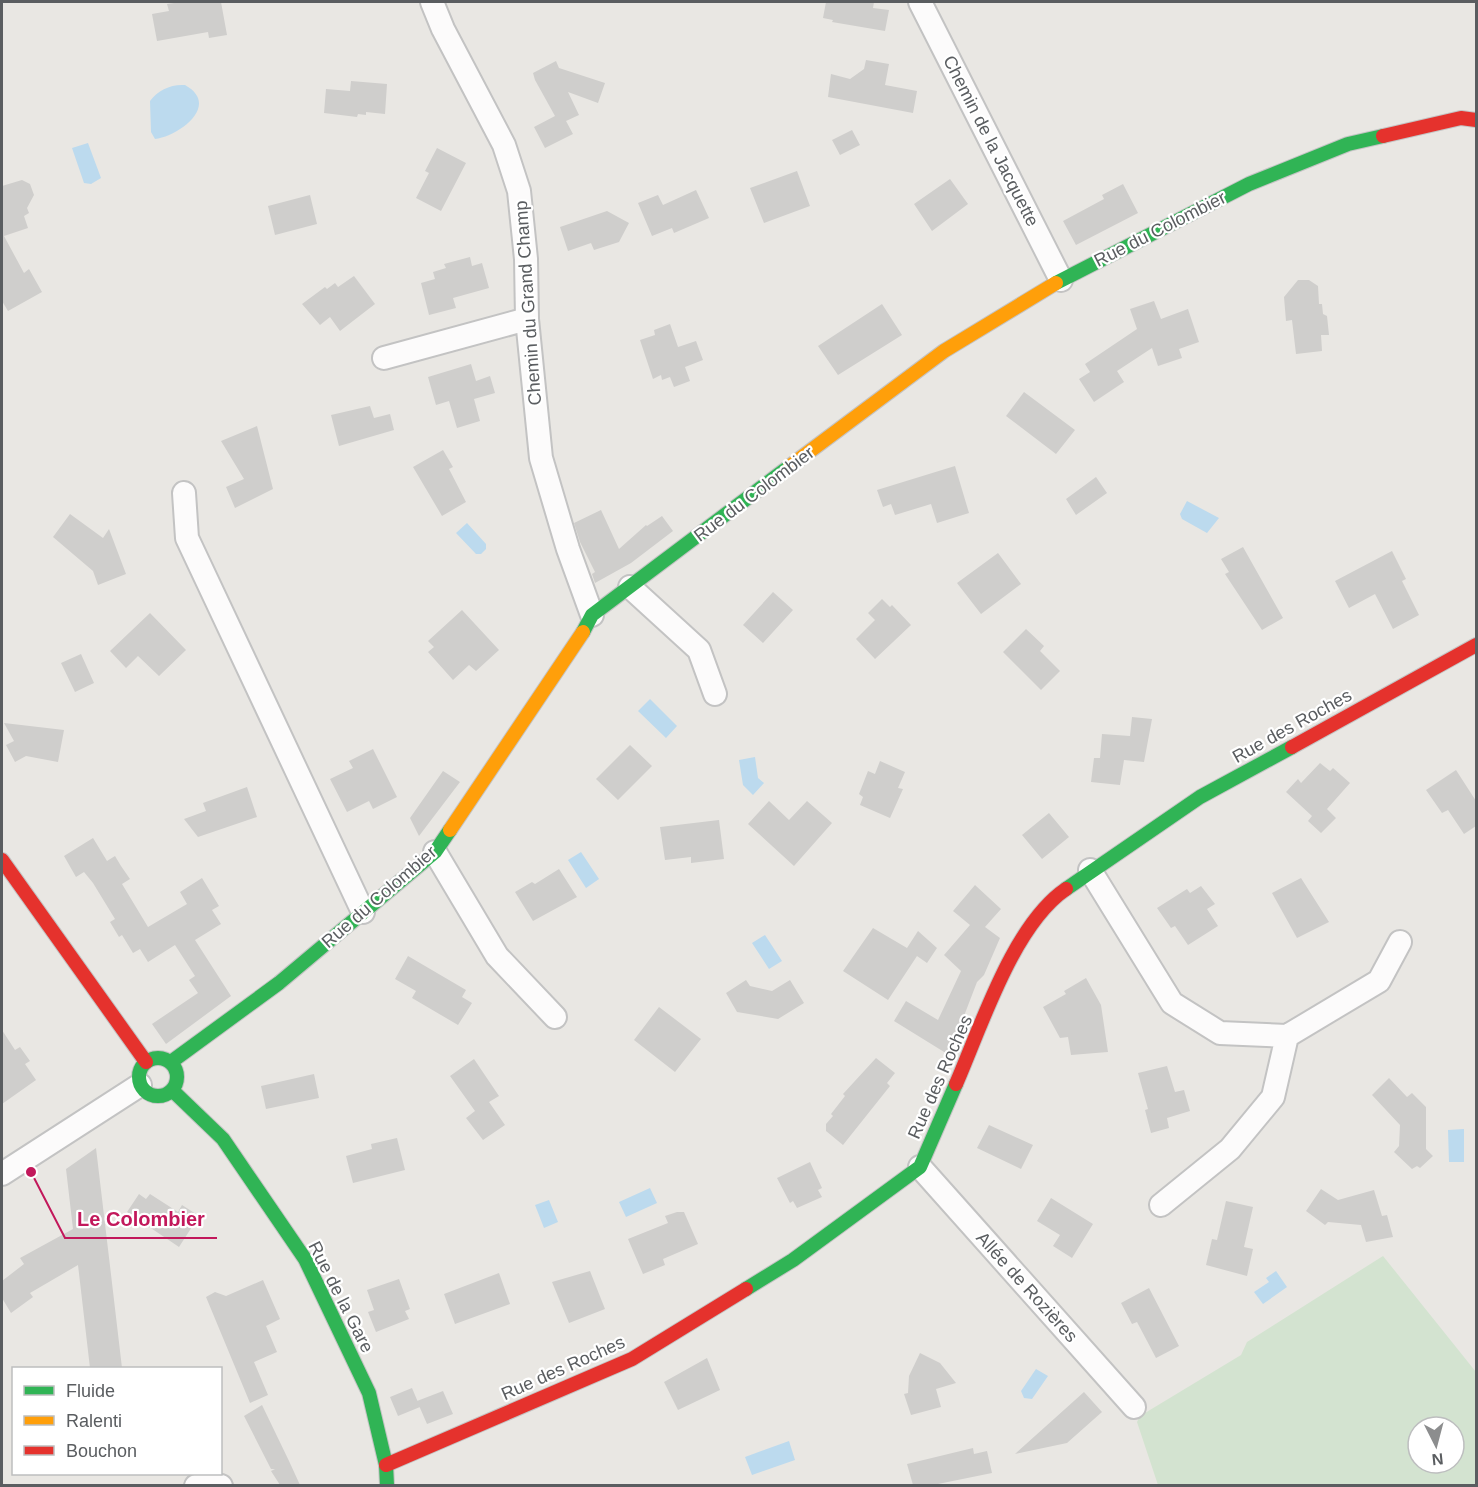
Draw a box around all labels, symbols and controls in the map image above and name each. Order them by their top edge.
street label: Chemin de la Jacquette [939,52,1043,230]
street label: Rue du Colombier [1091,187,1229,271]
street label: Chemin du Grand Champ [511,200,545,406]
street label: Rue du Colombier [690,442,818,546]
street label: Rue des Roches [1229,685,1355,767]
street label: Rue du Colombier [318,842,440,952]
street label: Rue des Roches [904,1012,976,1142]
callout: Le Colombier [65,1200,217,1238]
text: Le Colombier [77,1208,205,1230]
street label: Allée de Rozières [972,1228,1082,1346]
street label: Rue de la Gare [304,1238,378,1356]
street label: Rue des Roches [498,1332,628,1404]
legend [12,1367,222,1475]
text: Fluide [66,1381,115,1401]
text: Ralenti [66,1411,122,1431]
north arrow [1406,1415,1466,1475]
text: Bouchon [66,1441,137,1461]
text: N [1431,1450,1444,1468]

